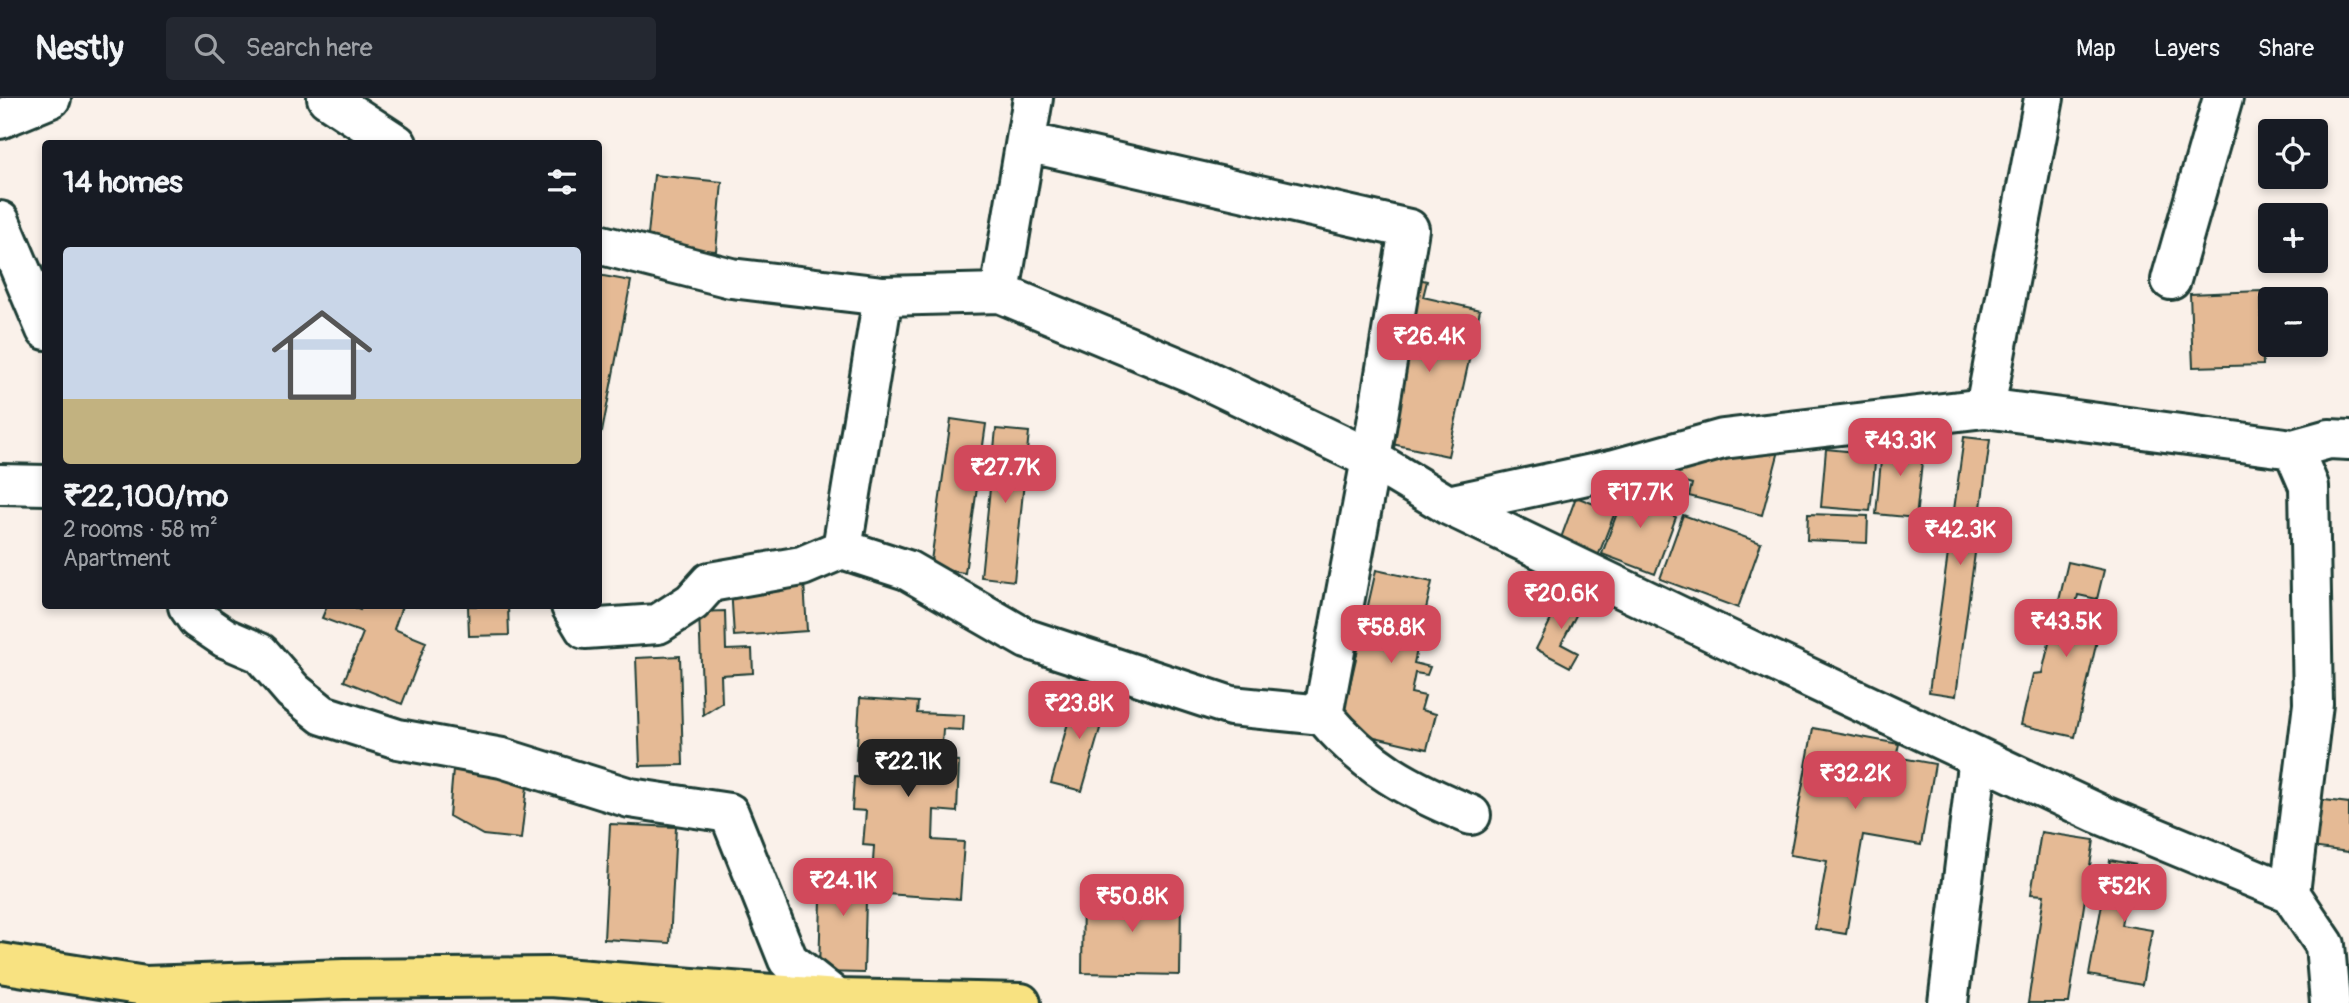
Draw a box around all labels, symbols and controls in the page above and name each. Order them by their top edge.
search box [166,17,656,80]
text: Nestly [35,28,124,69]
icon: search [190,29,228,67]
text: Search here [246,32,373,64]
text: Map [2076,34,2116,63]
text: Layers [2154,34,2220,63]
text: Share [2258,34,2314,63]
map controls [2258,119,2328,357]
button: locate [2258,119,2328,189]
icon: filters [543,163,581,201]
text: 14 homes [63,164,183,201]
button: + [2258,203,2328,273]
button: − [2258,287,2328,357]
icon: home [259,292,385,418]
pin: ₹26.4K [1372,314,1486,374]
text: ₹26.4K [1393,322,1465,351]
pin: ₹43.3K [1843,418,1957,478]
text: ₹43.3K [1864,426,1936,455]
pin: ₹27.7K [948,446,1062,505]
text: ₹27.7K [970,453,1040,482]
pin: ₹17.7K [1583,470,1697,530]
text: ₹22,100/mo [63,478,228,515]
text: ₹17.7K [1607,478,1673,507]
pin: ₹42.3K [1903,508,2017,567]
text: 2 rooms · 58 m² [63,515,218,544]
text: ₹42.3K [1924,515,1996,544]
text: Apartment [63,544,170,573]
pin: ₹20.6K [1504,572,1618,631]
text: ₹20.6K [1524,579,1598,608]
pin: ₹43.5K [2009,600,2123,659]
pin: ₹58.8K [1334,606,1448,665]
text: ₹43.5K [2030,607,2102,636]
text: ₹58.8K [1357,613,1425,642]
pin: ₹23.8K [1022,682,1136,741]
text: ₹23.8K [1044,689,1114,718]
pin: ₹22.1K [851,740,965,799]
text: ₹22.1K [874,747,942,776]
pin: ₹32.2K [1798,752,1912,811]
text: ₹32.2K [1819,759,1891,788]
pin: ₹24.1K [786,858,900,918]
pin: ₹52K [2083,864,2165,924]
text: ₹24.1K [809,866,877,895]
text: ₹52K [2098,872,2151,901]
pin: ₹50.8K [1075,874,1189,934]
text: ₹50.8K [1096,882,1168,911]

